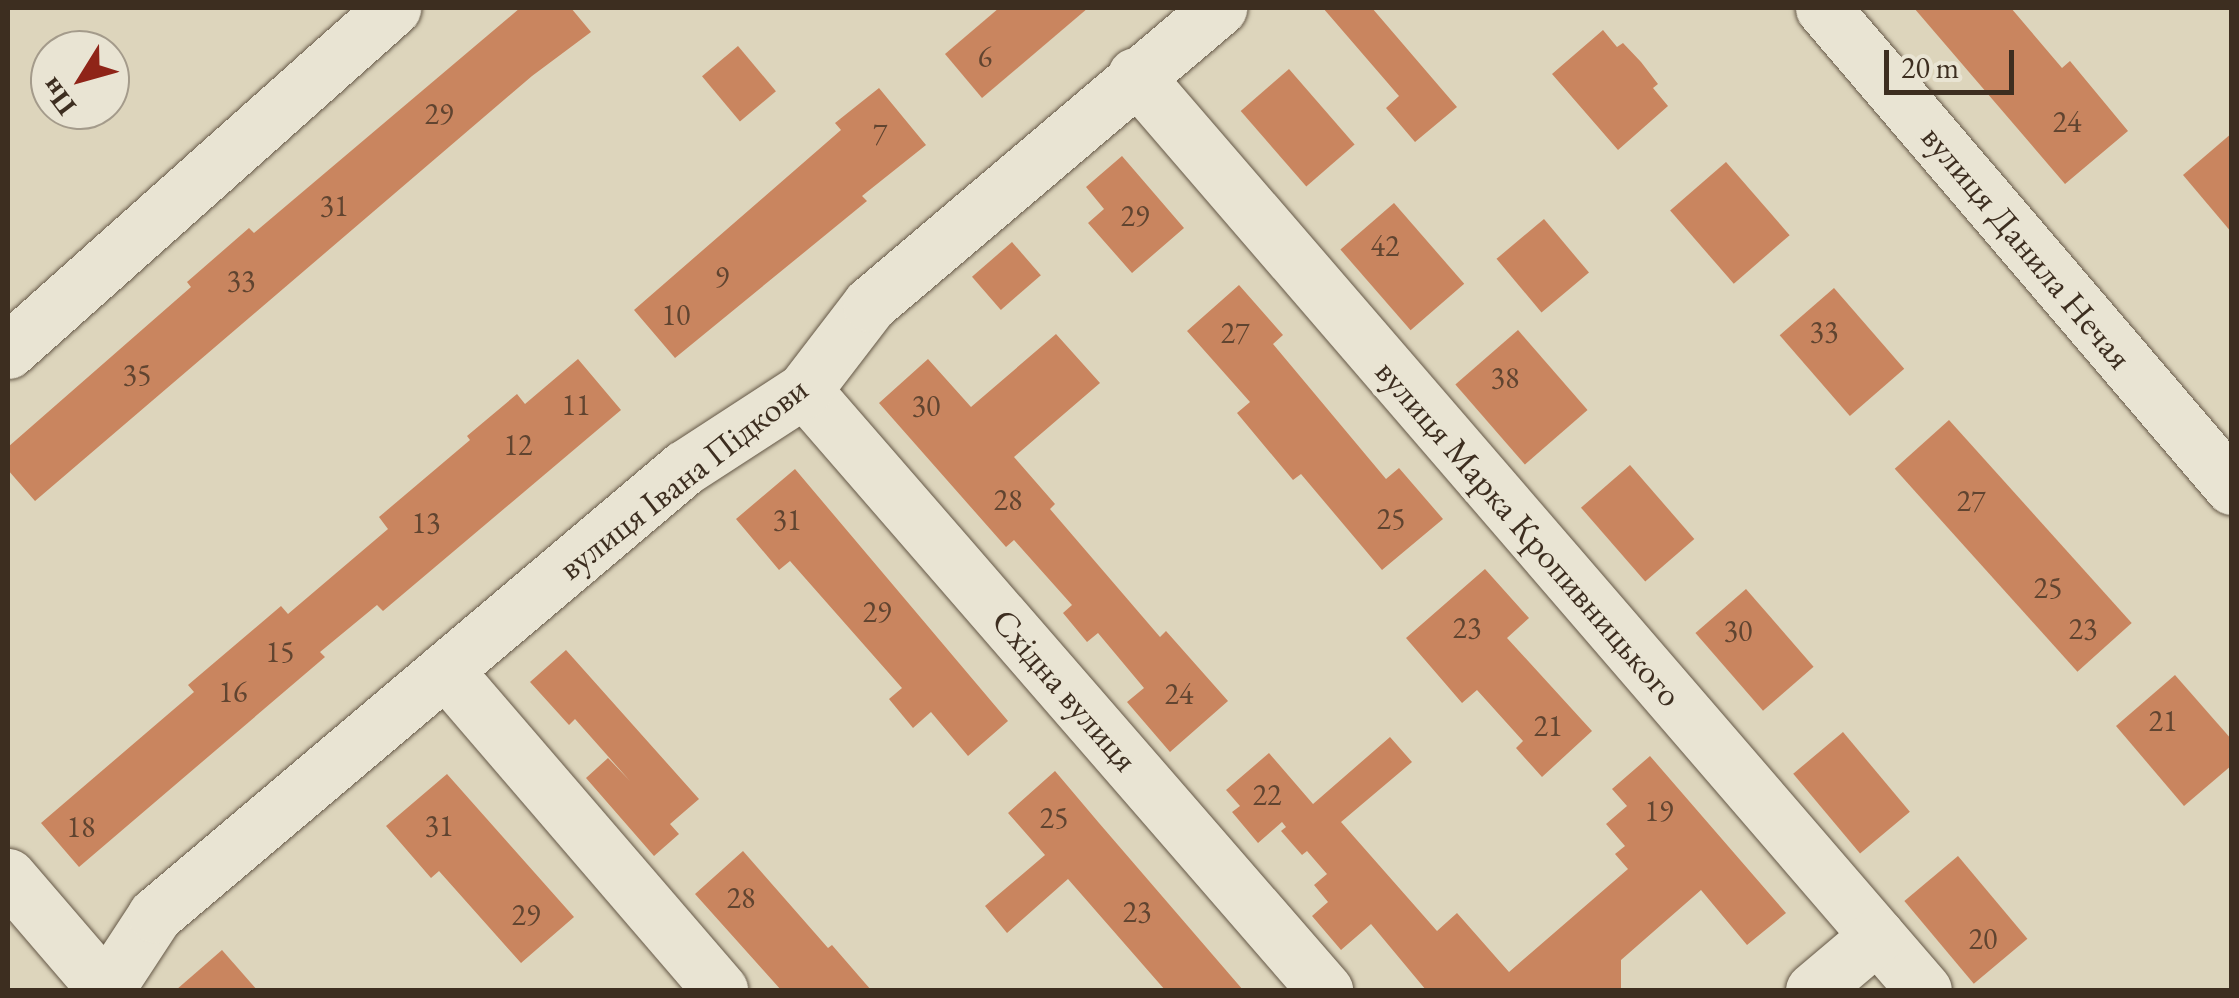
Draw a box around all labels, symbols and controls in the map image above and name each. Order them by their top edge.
north arrow [30,30,130,130]
scale bar [1889,30,2019,92]
house number: 6 [978,39,992,75]
text: 20 m [1901,48,1959,87]
text: Пн [32,71,84,123]
house number: 29 [425,96,453,132]
house number: 24 [2053,104,2081,140]
house number: 7 [873,116,887,152]
street label: вулиця Данила Нечая [1913,117,2141,377]
house number: 31 [320,188,348,224]
house number: 29 [1121,198,1149,234]
house number: 42 [1371,228,1399,264]
house number: 9 [715,259,729,295]
house number: 33 [227,263,255,299]
house number: 10 [662,297,690,333]
house number: 33 [1810,314,1838,350]
house number: 27 [1221,315,1249,351]
street label: вулиця Марка Кропивницького [1367,351,1691,715]
house number: 35 [123,357,151,393]
house number: 38 [1491,360,1519,396]
street label: вулиця Івана Підкови [550,368,816,588]
house number: 11 [562,387,590,423]
house number: 30 [912,388,940,424]
house number: 12 [504,427,532,463]
house number: 28 [994,482,1022,518]
house number: 27 [1957,483,1985,519]
house number: 25 [1377,501,1405,537]
house number: 31 [773,502,801,538]
house number: 13 [412,505,440,541]
house number: 25 [2034,570,2062,606]
house number: 29 [863,594,891,630]
street label: Східна вулиця [983,600,1147,780]
house number: 23 [1453,610,1481,646]
house number: 23 [2069,611,2097,647]
house number: 30 [1724,613,1752,649]
house number: 15 [266,634,294,670]
house number: 16 [219,674,247,710]
house number: 24 [1165,676,1193,712]
house number: 21 [2149,703,2177,739]
house number: 21 [1534,708,1562,744]
house number: 22 [1253,777,1281,813]
house number: 19 [1645,793,1673,829]
house number: 25 [1040,800,1068,836]
house number: 31 [425,808,453,844]
house number: 18 [67,809,95,845]
house number: 28 [727,880,755,916]
house number: 23 [1123,894,1151,930]
house number: 29 [512,897,540,933]
house number: 20 [1969,921,1997,957]

